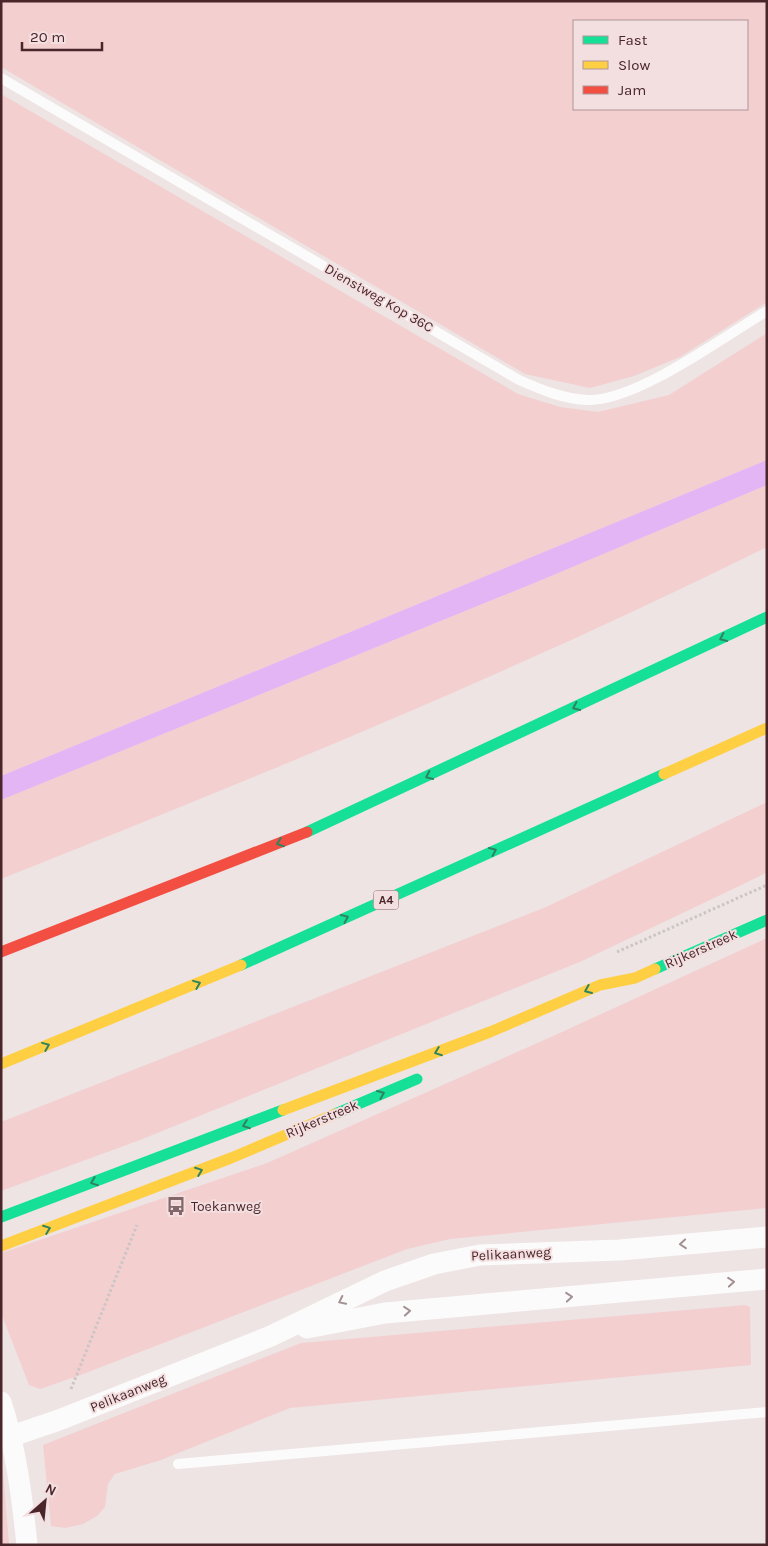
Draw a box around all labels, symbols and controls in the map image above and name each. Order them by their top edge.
scale bar [22,20,102,52]
legend [573,20,748,110]
text: 20 m [30,28,65,46]
text: Fast [618,31,648,49]
text: Slow [618,56,650,74]
text: Jam [618,81,646,99]
street label: Dienstweg Kop 36C [322,260,436,336]
one-way arrow [719,632,728,642]
one-way arrow [572,701,581,711]
one-way arrow [425,770,434,780]
one-way arrow [277,837,285,847]
one-way arrow [488,847,497,857]
road number: A4 [374,890,398,910]
one-way arrow [340,914,349,924]
street label: Rijkerstreek [662,925,740,972]
one-way arrow [192,980,201,991]
one-way arrow [584,983,593,994]
one-way arrow [42,1041,50,1051]
one-way arrow [434,1046,443,1056]
one-way arrow [376,1090,385,1101]
street label: Rijkerstreek [283,1096,361,1142]
one-way arrow [242,1119,251,1129]
one-way arrow [194,1167,202,1177]
one-way arrow [90,1176,99,1186]
bus stop icon: Toekanweg [165,1195,187,1217]
place label: Toekanweg [191,1198,261,1215]
one-way arrow [42,1225,51,1235]
one-way arrow [679,1238,687,1249]
street label: Pelikaanweg [471,1243,551,1265]
one-way arrow [727,1277,735,1288]
one-way arrow [565,1291,573,1302]
one-way arrow [338,1295,347,1305]
one-way arrow [403,1306,411,1317]
street label: Pelikaanweg [88,1370,168,1416]
north arrow [20,1476,70,1526]
text: N [42,1480,59,1500]

